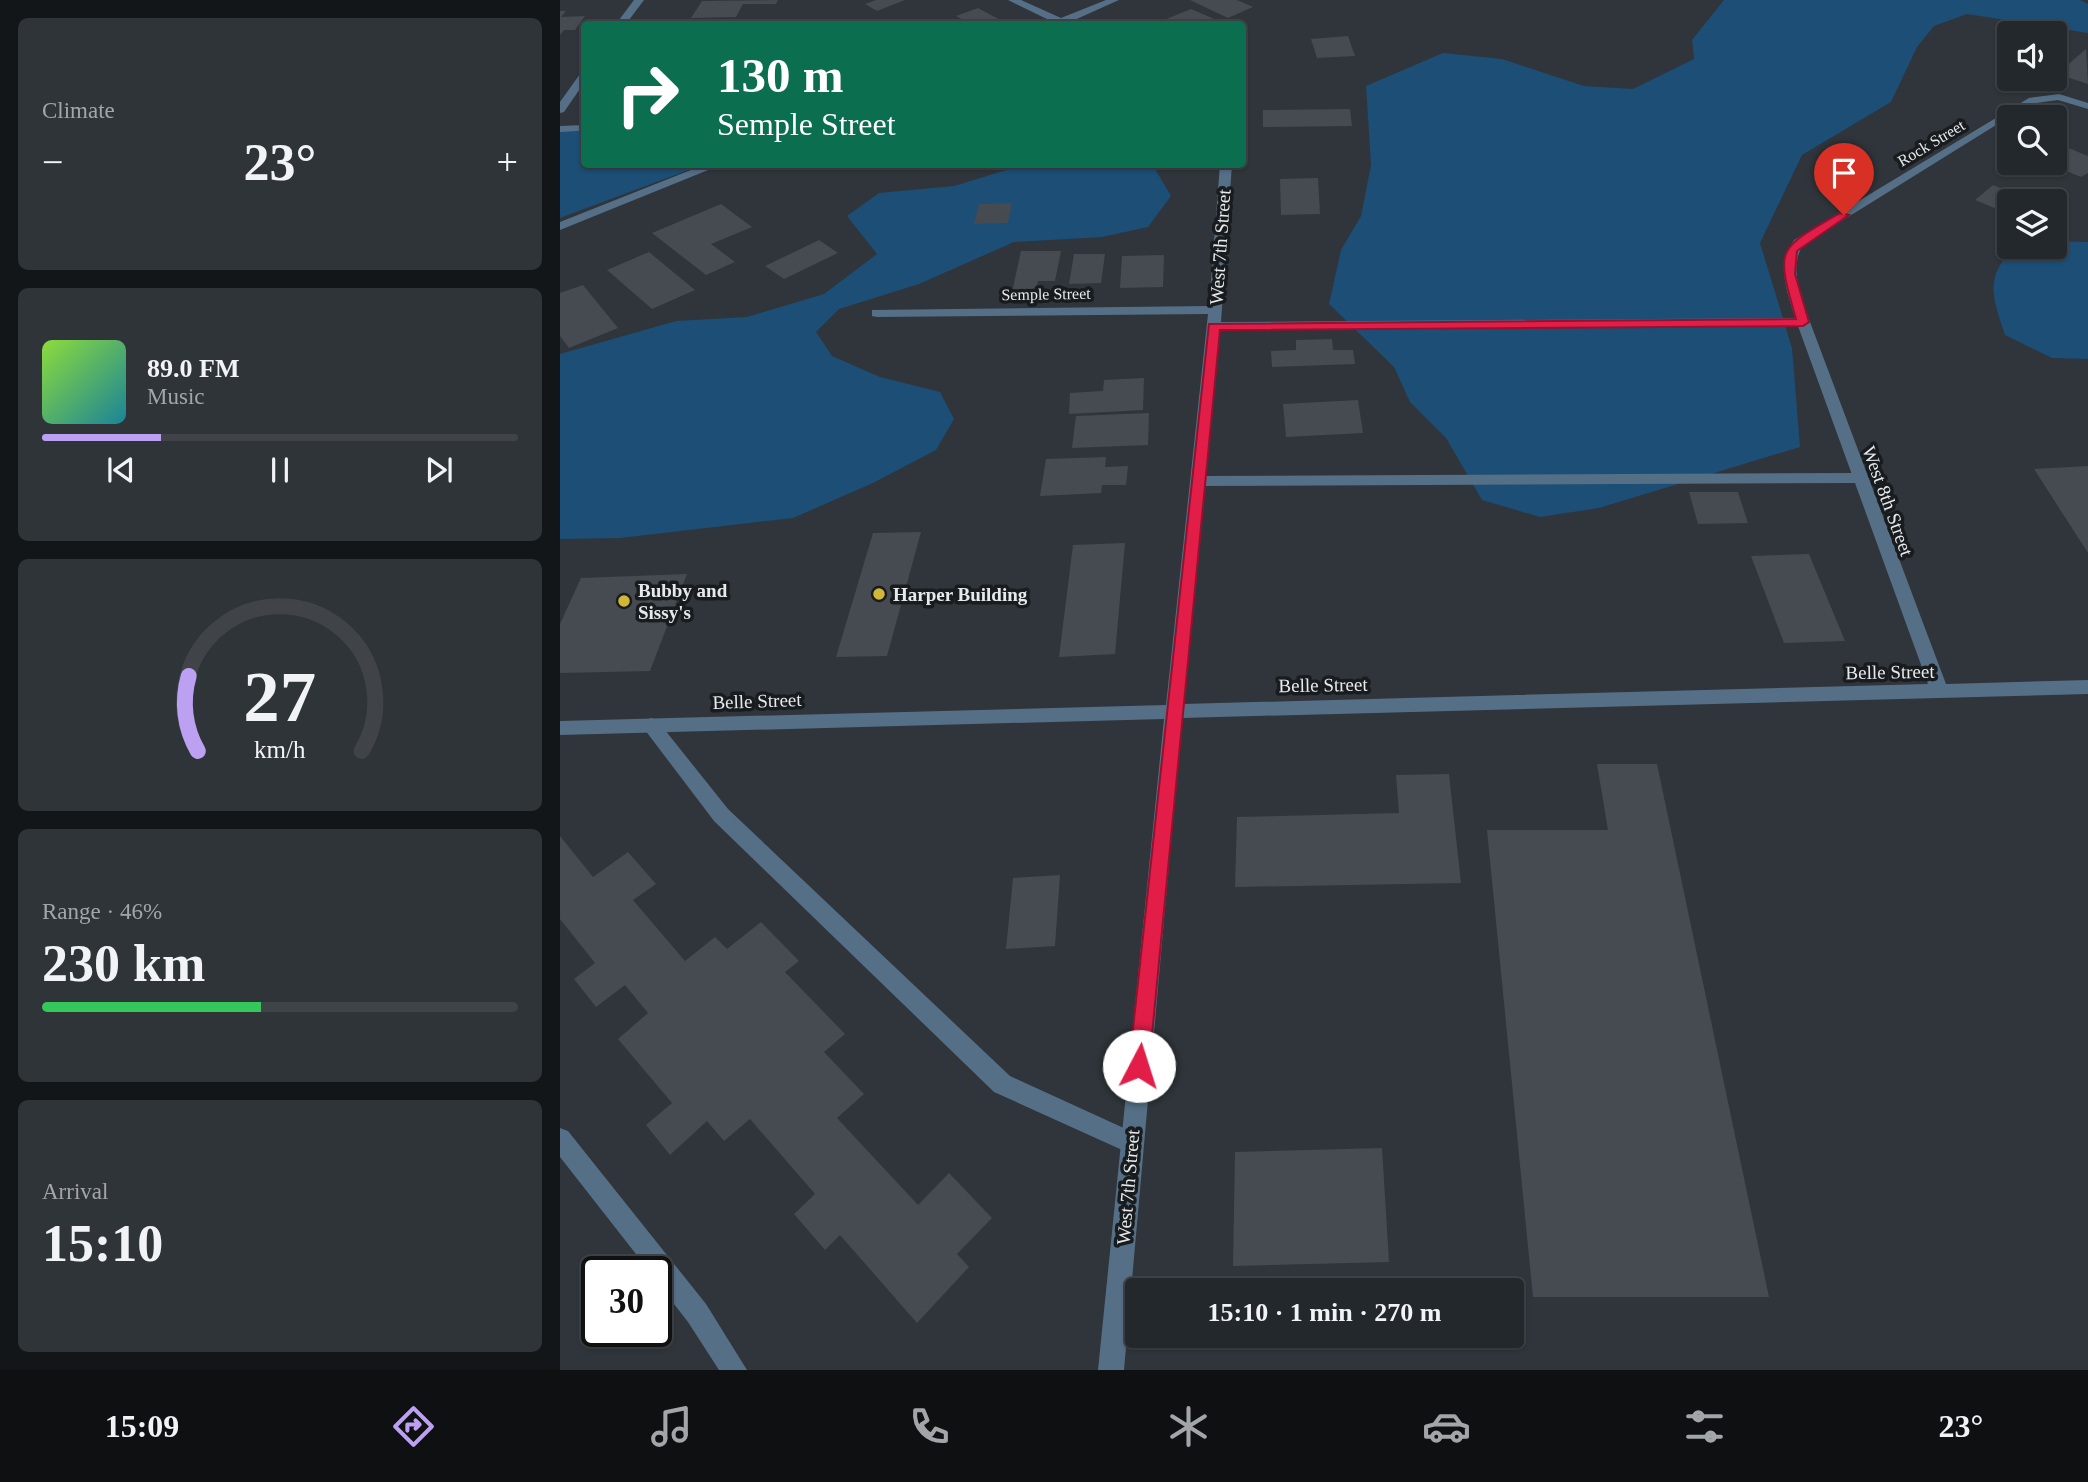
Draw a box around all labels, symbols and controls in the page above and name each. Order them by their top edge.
map controls [1997,21,2067,259]
button: sound [1997,21,2067,91]
text: 130 m [717,48,844,103]
icon: right [602,49,693,140]
text: Climate [42,98,115,123]
button: search [1997,105,2067,175]
text: Semple Street [717,106,896,142]
street label: Rock Street [1894,116,1968,170]
text: 23° [244,134,316,191]
text: − [42,141,63,183]
text: + [497,141,518,183]
pin [1814,143,1874,215]
icon: arrive [1825,154,1863,192]
street label: West 7th Street [1205,188,1235,305]
button: layers [1997,189,2067,259]
street label: Semple Street [1001,285,1091,304]
text: 89.0 FM [147,354,239,383]
text: Music [147,384,205,409]
street label: West 8th Street [1858,443,1918,560]
icon: previous [102,451,140,489]
icon: pause [261,451,299,489]
icon: next [420,451,458,489]
place label: Bubby and Sissy's [638,580,728,623]
place label: Harper Building [893,584,1028,605]
marker: Harper Building [871,586,887,602]
marker: Bubby and Sissy's [616,593,632,609]
text: 27 [244,656,316,737]
street label: Belle Street [1845,661,1935,683]
street label: Belle Street [1278,674,1368,696]
street label: Belle Street [712,689,803,713]
text: km/h [254,736,306,763]
text: Range · 46% [42,899,162,924]
text: 230 km [42,935,205,992]
position arrow [1102,1029,1176,1103]
street label: West 7th Street [1113,1128,1144,1246]
text: Arrival [42,1179,108,1204]
text: 15:10 [42,1215,163,1272]
speed limit sign: 30 [581,1256,672,1347]
text: 15:10 · 1 min · 270 m [1208,1298,1442,1327]
icon: directions [389,1402,438,1451]
icon: music [647,1402,696,1451]
icon: phone [905,1402,954,1451]
icon: climate [1164,1402,1213,1451]
icon: car [1422,1402,1471,1451]
icon: filters [1680,1402,1729,1451]
text: 15:09 [105,1408,179,1444]
text: 23° [1939,1408,1983,1444]

